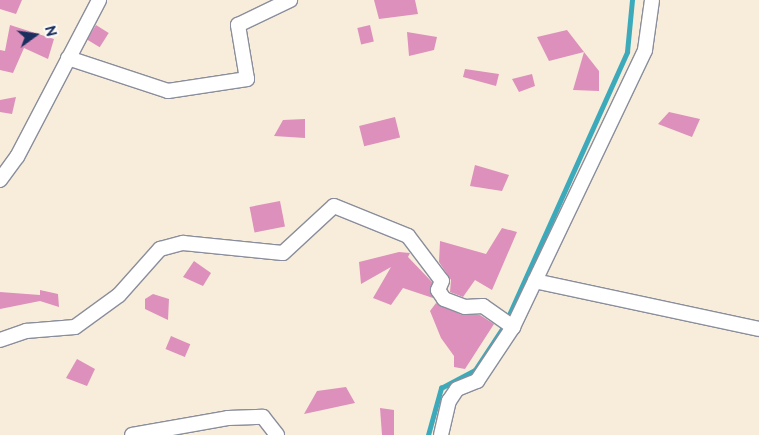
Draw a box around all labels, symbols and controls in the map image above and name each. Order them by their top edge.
north arrow [10,10,60,60]
text: N [41,24,60,38]

